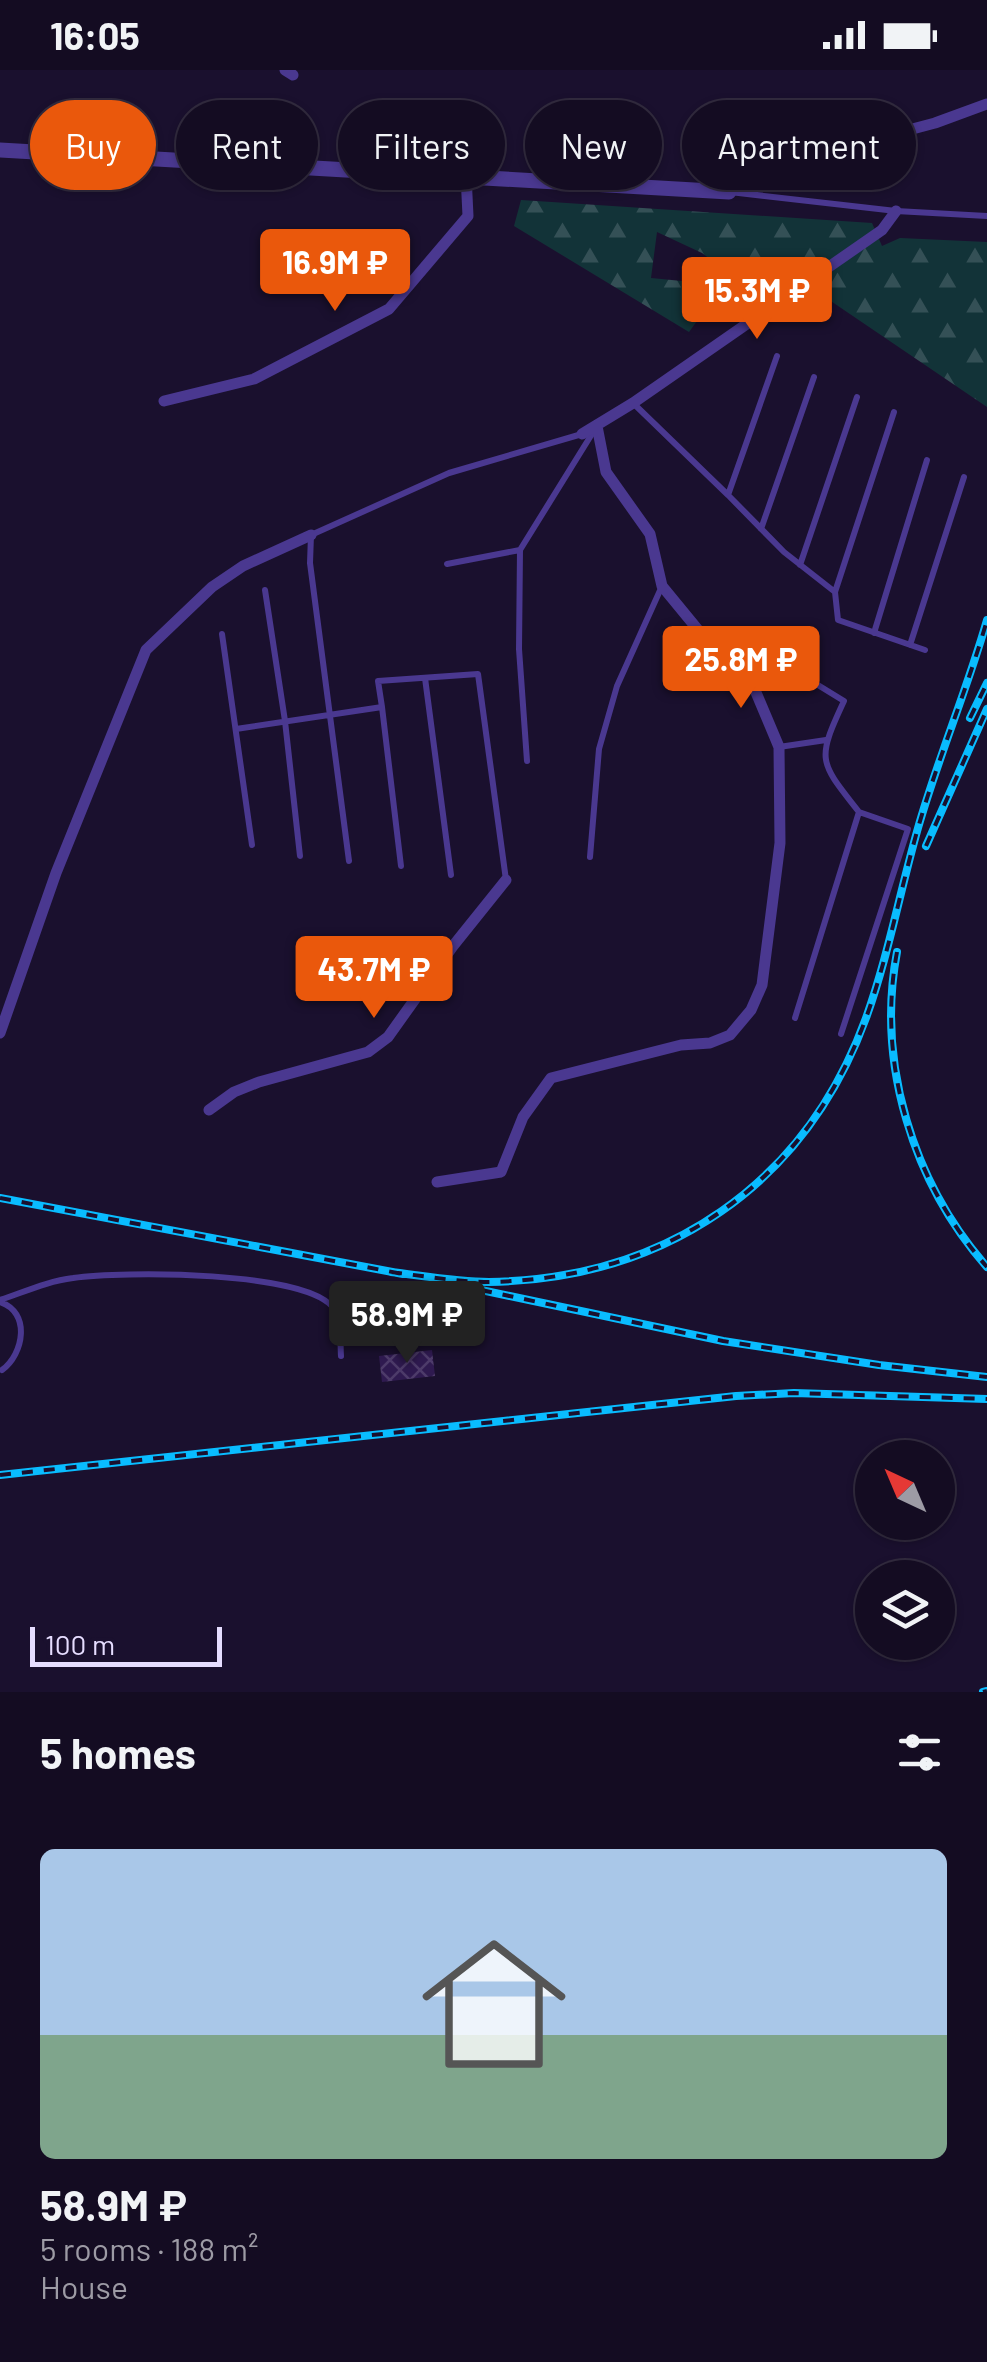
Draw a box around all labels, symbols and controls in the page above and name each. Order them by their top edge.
text: 16:05 [50,12,140,58]
chip: Buy [30,100,156,190]
chip: Rent [176,100,318,190]
chip: Filters [338,100,505,190]
chip: New [525,100,662,190]
chip: Apartment [682,100,916,190]
pin: 16.9M ₽ [243,229,427,314]
text: 16.9M ₽ [282,242,388,280]
pin: 15.3M ₽ [665,257,849,342]
text: 15.3M ₽ [704,270,810,308]
pin: 25.8M ₽ [649,626,833,711]
text: 25.8M ₽ [685,639,797,677]
pin: 43.7M ₽ [282,936,466,1021]
text: 43.7M ₽ [318,949,430,987]
pin: 58.9M ₽ [315,1281,499,1366]
text: 58.9M ₽ [351,1294,463,1332]
north arrow [855,1440,955,1540]
map controls [855,1440,955,1660]
button: layers [855,1560,955,1660]
scale bar [30,1622,222,1666]
text: 100 m [45,1627,115,1661]
icon: filters [892,1725,947,1780]
text: 5 homes [40,1727,196,1777]
icon: home [404,1914,584,2094]
text: 58.9M ₽ [40,2179,187,2229]
text: 5 rooms · 188 m² [40,2229,258,2267]
text: House [40,2267,128,2305]

